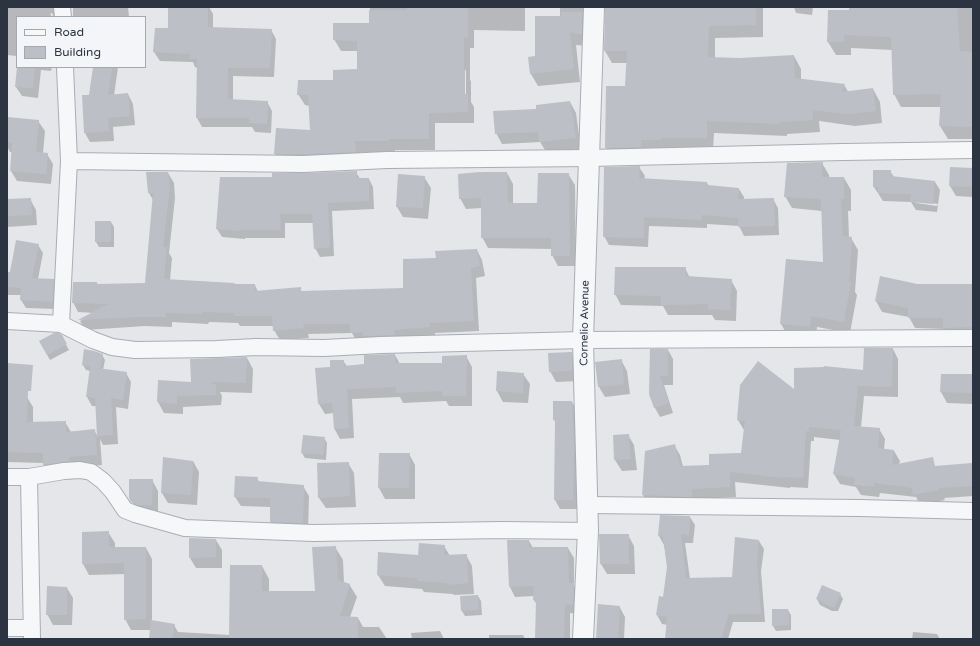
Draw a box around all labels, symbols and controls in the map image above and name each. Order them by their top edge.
legend [16,16,146,68]
text: Road [54,25,84,39]
text: Building [54,45,101,59]
street label: Cornelio Avenue [578,280,592,366]

